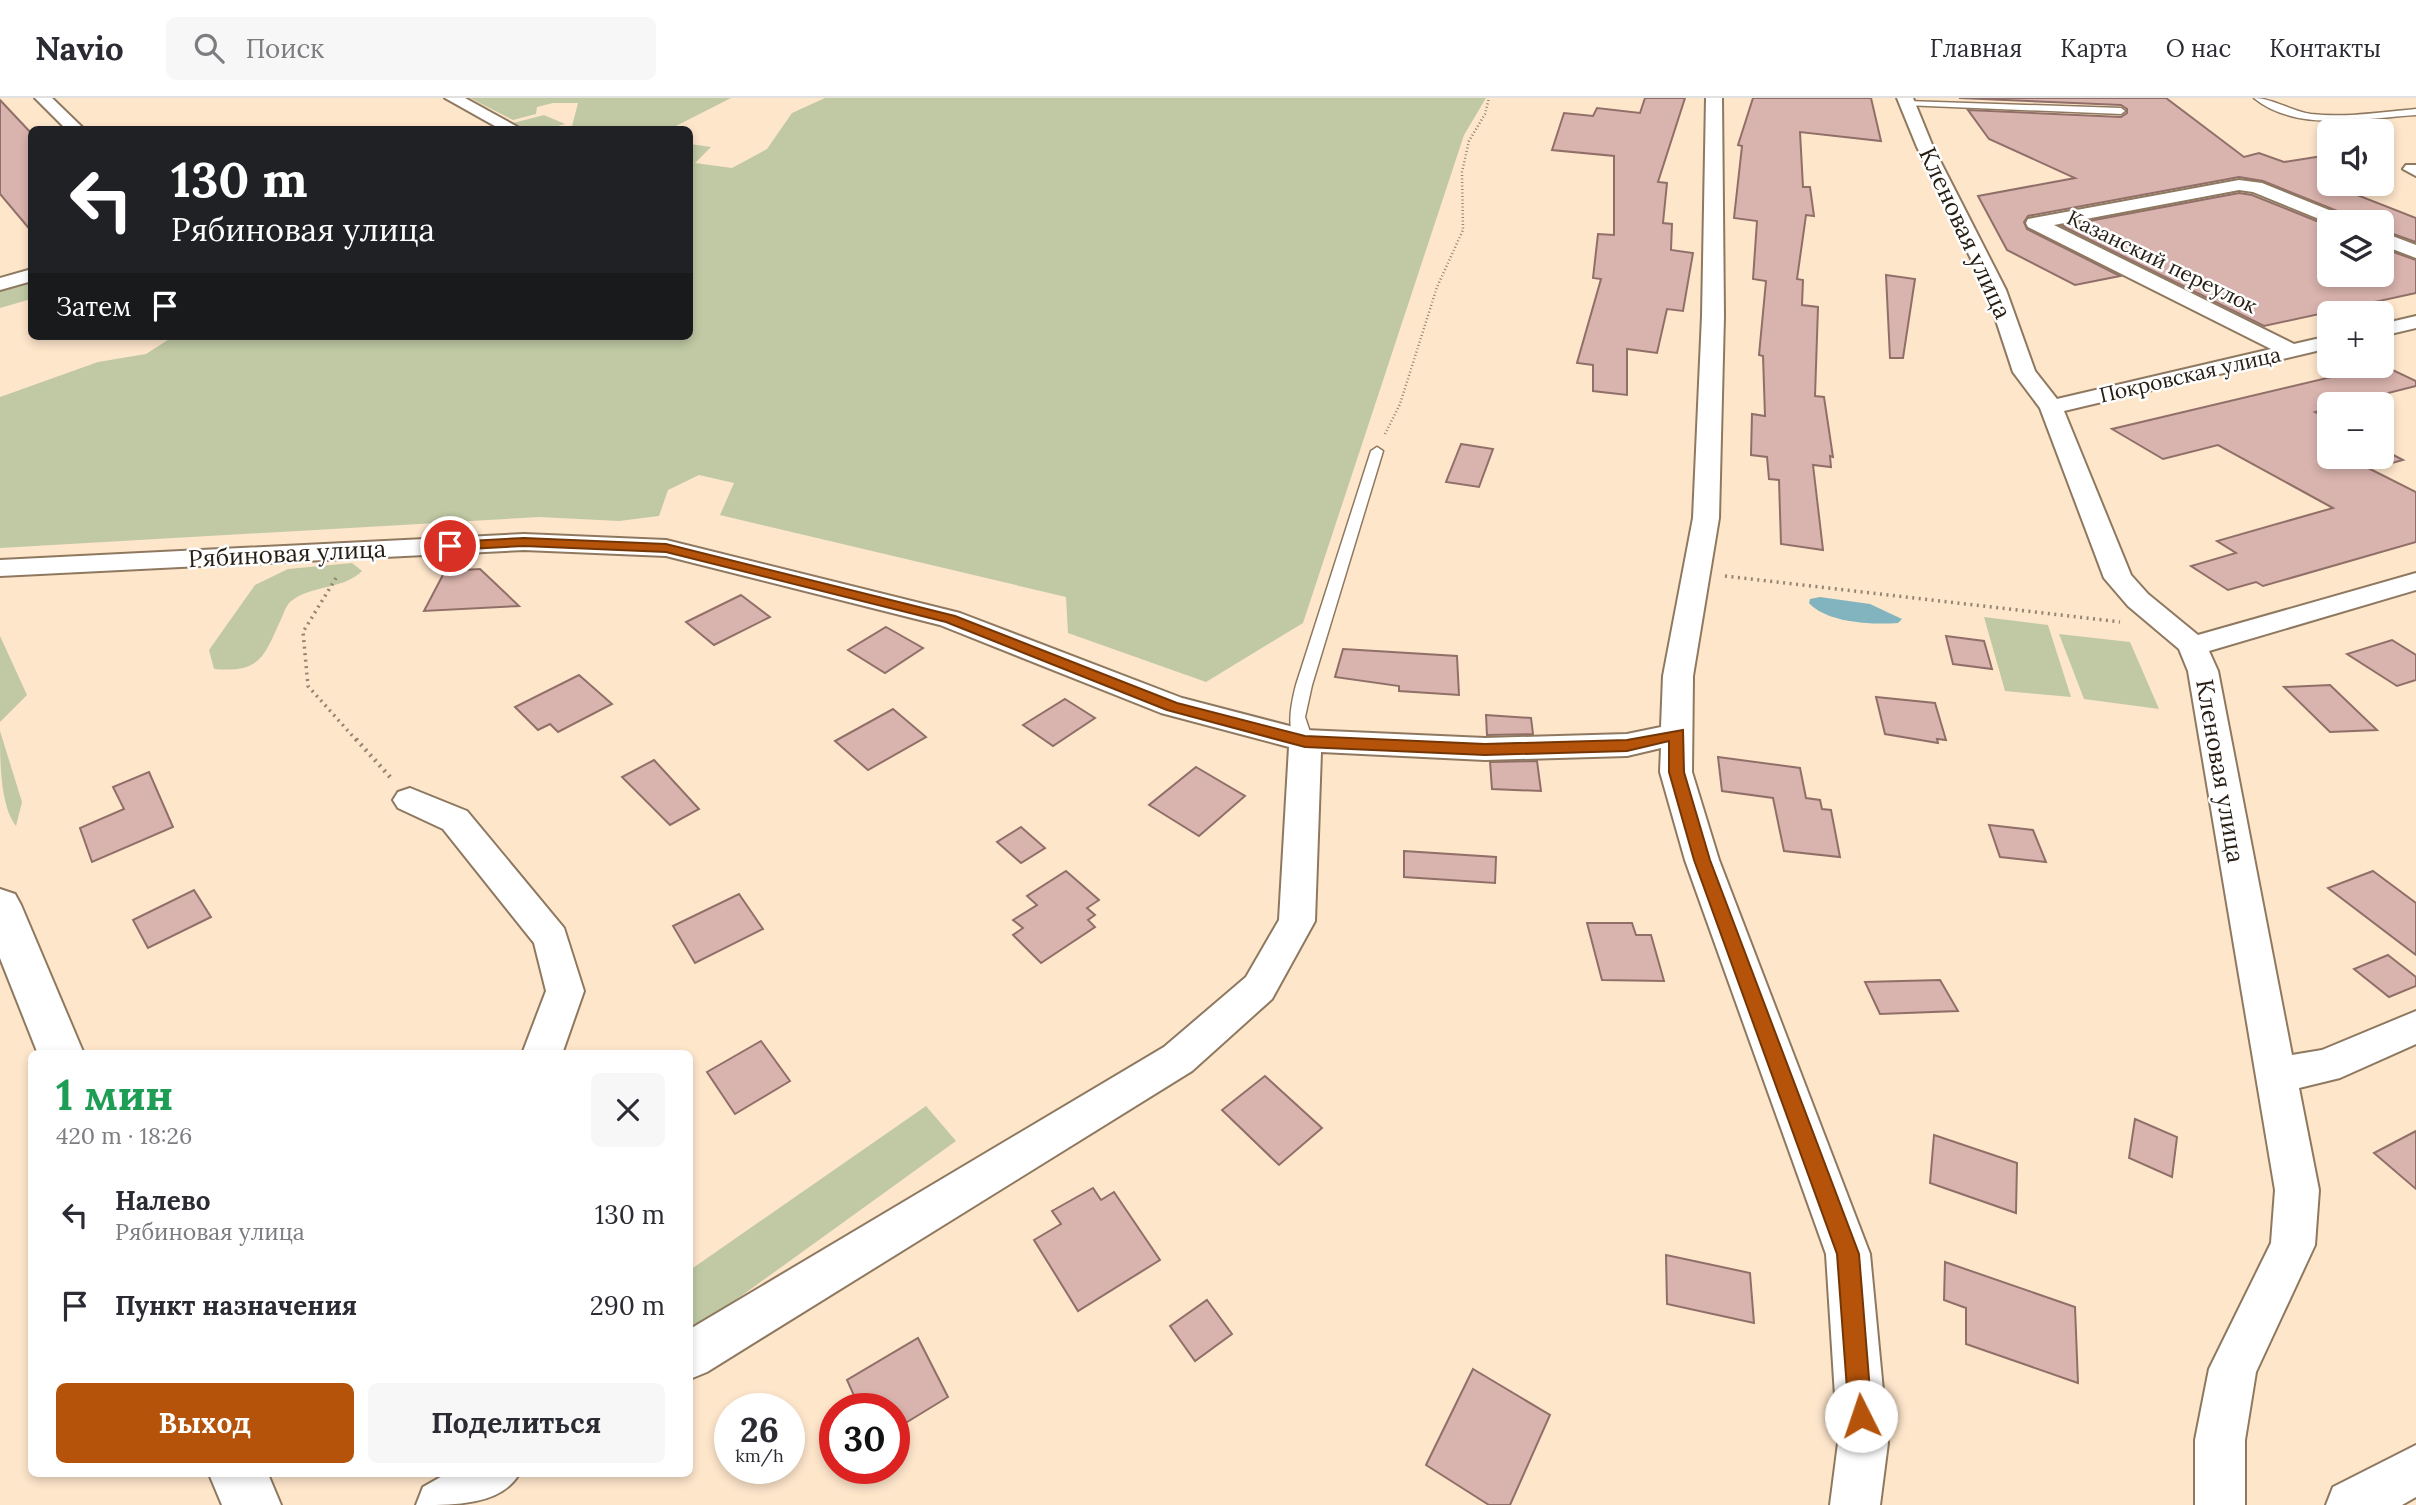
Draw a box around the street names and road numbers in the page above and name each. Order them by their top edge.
street label: Кленовая улица [1912,142,2019,324]
street label: Казанский переулок [2063,204,2262,320]
street label: Покровская улица [2096,340,2283,409]
street label: Рябиновая улица [187,533,387,574]
street label: Кленовая улица [2189,677,2252,865]

